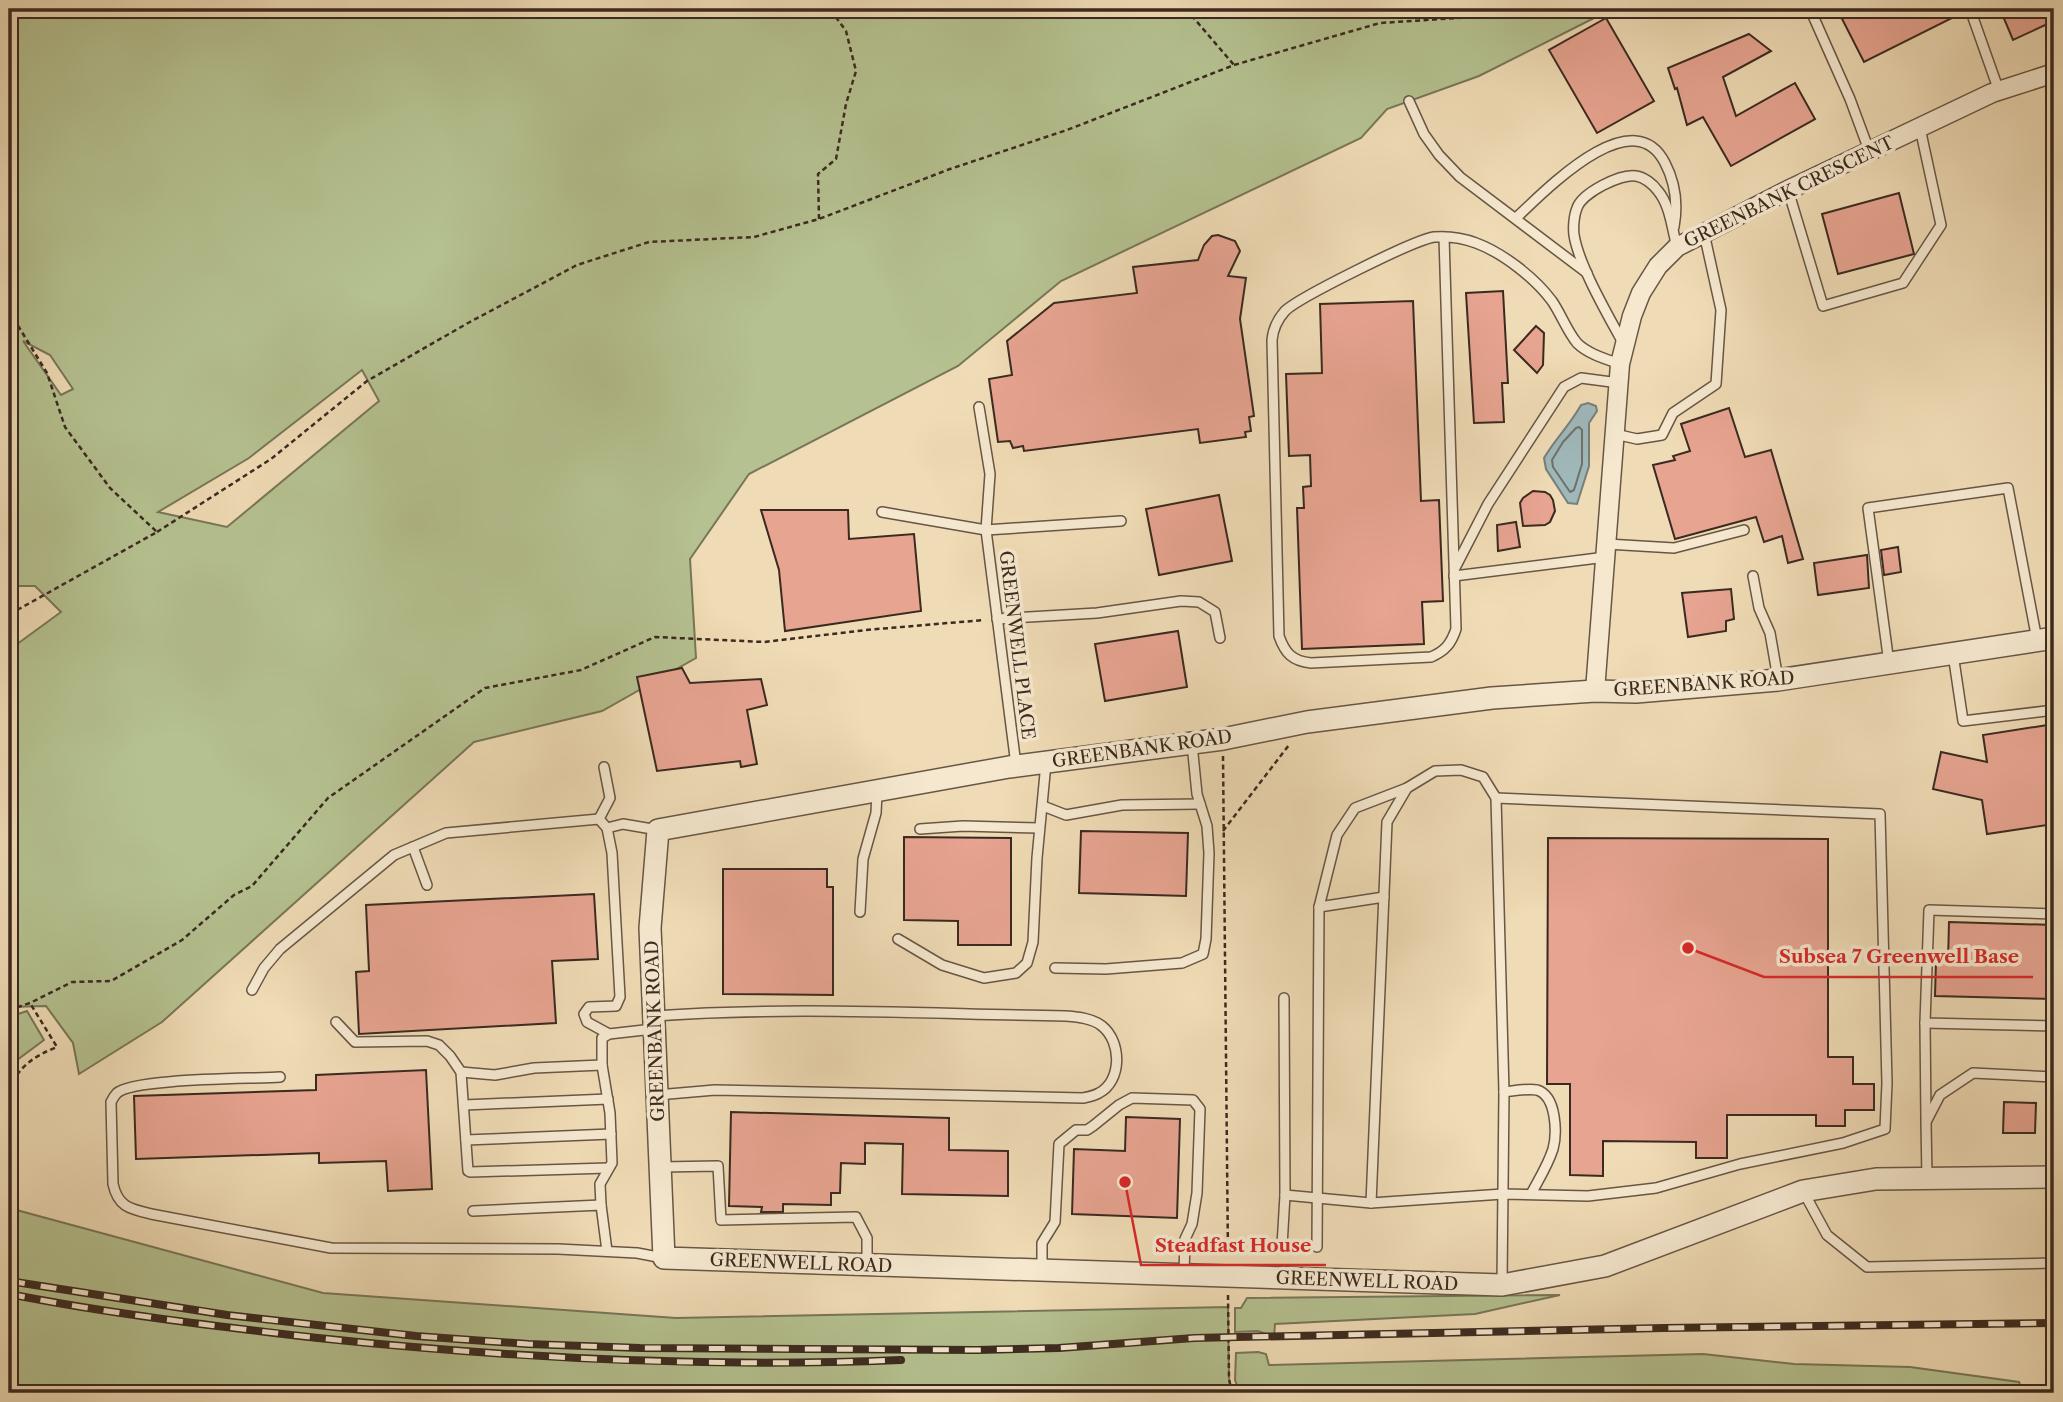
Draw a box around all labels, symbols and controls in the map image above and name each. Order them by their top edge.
street label: GREENBANK CRESCENT [1680,131,1898,253]
street label: GREENWELL PLACE [995,549,1039,741]
street label: GREENBANK ROAD [1613,667,1795,701]
street label: GREENBANK ROAD [1051,725,1233,773]
callout: Subsea 7 Greenwell Base [1764,937,2033,977]
street label: GREENBANK ROAD [641,940,669,1122]
text: Subsea 7 Greenwell Base [1779,945,2019,968]
callout: Steadfast House [1141,1225,1326,1265]
text: Steadfast House [1155,1234,1311,1257]
street label: GREENWELL ROAD [709,1249,893,1277]
street label: GREENWELL ROAD [1275,1267,1459,1295]

